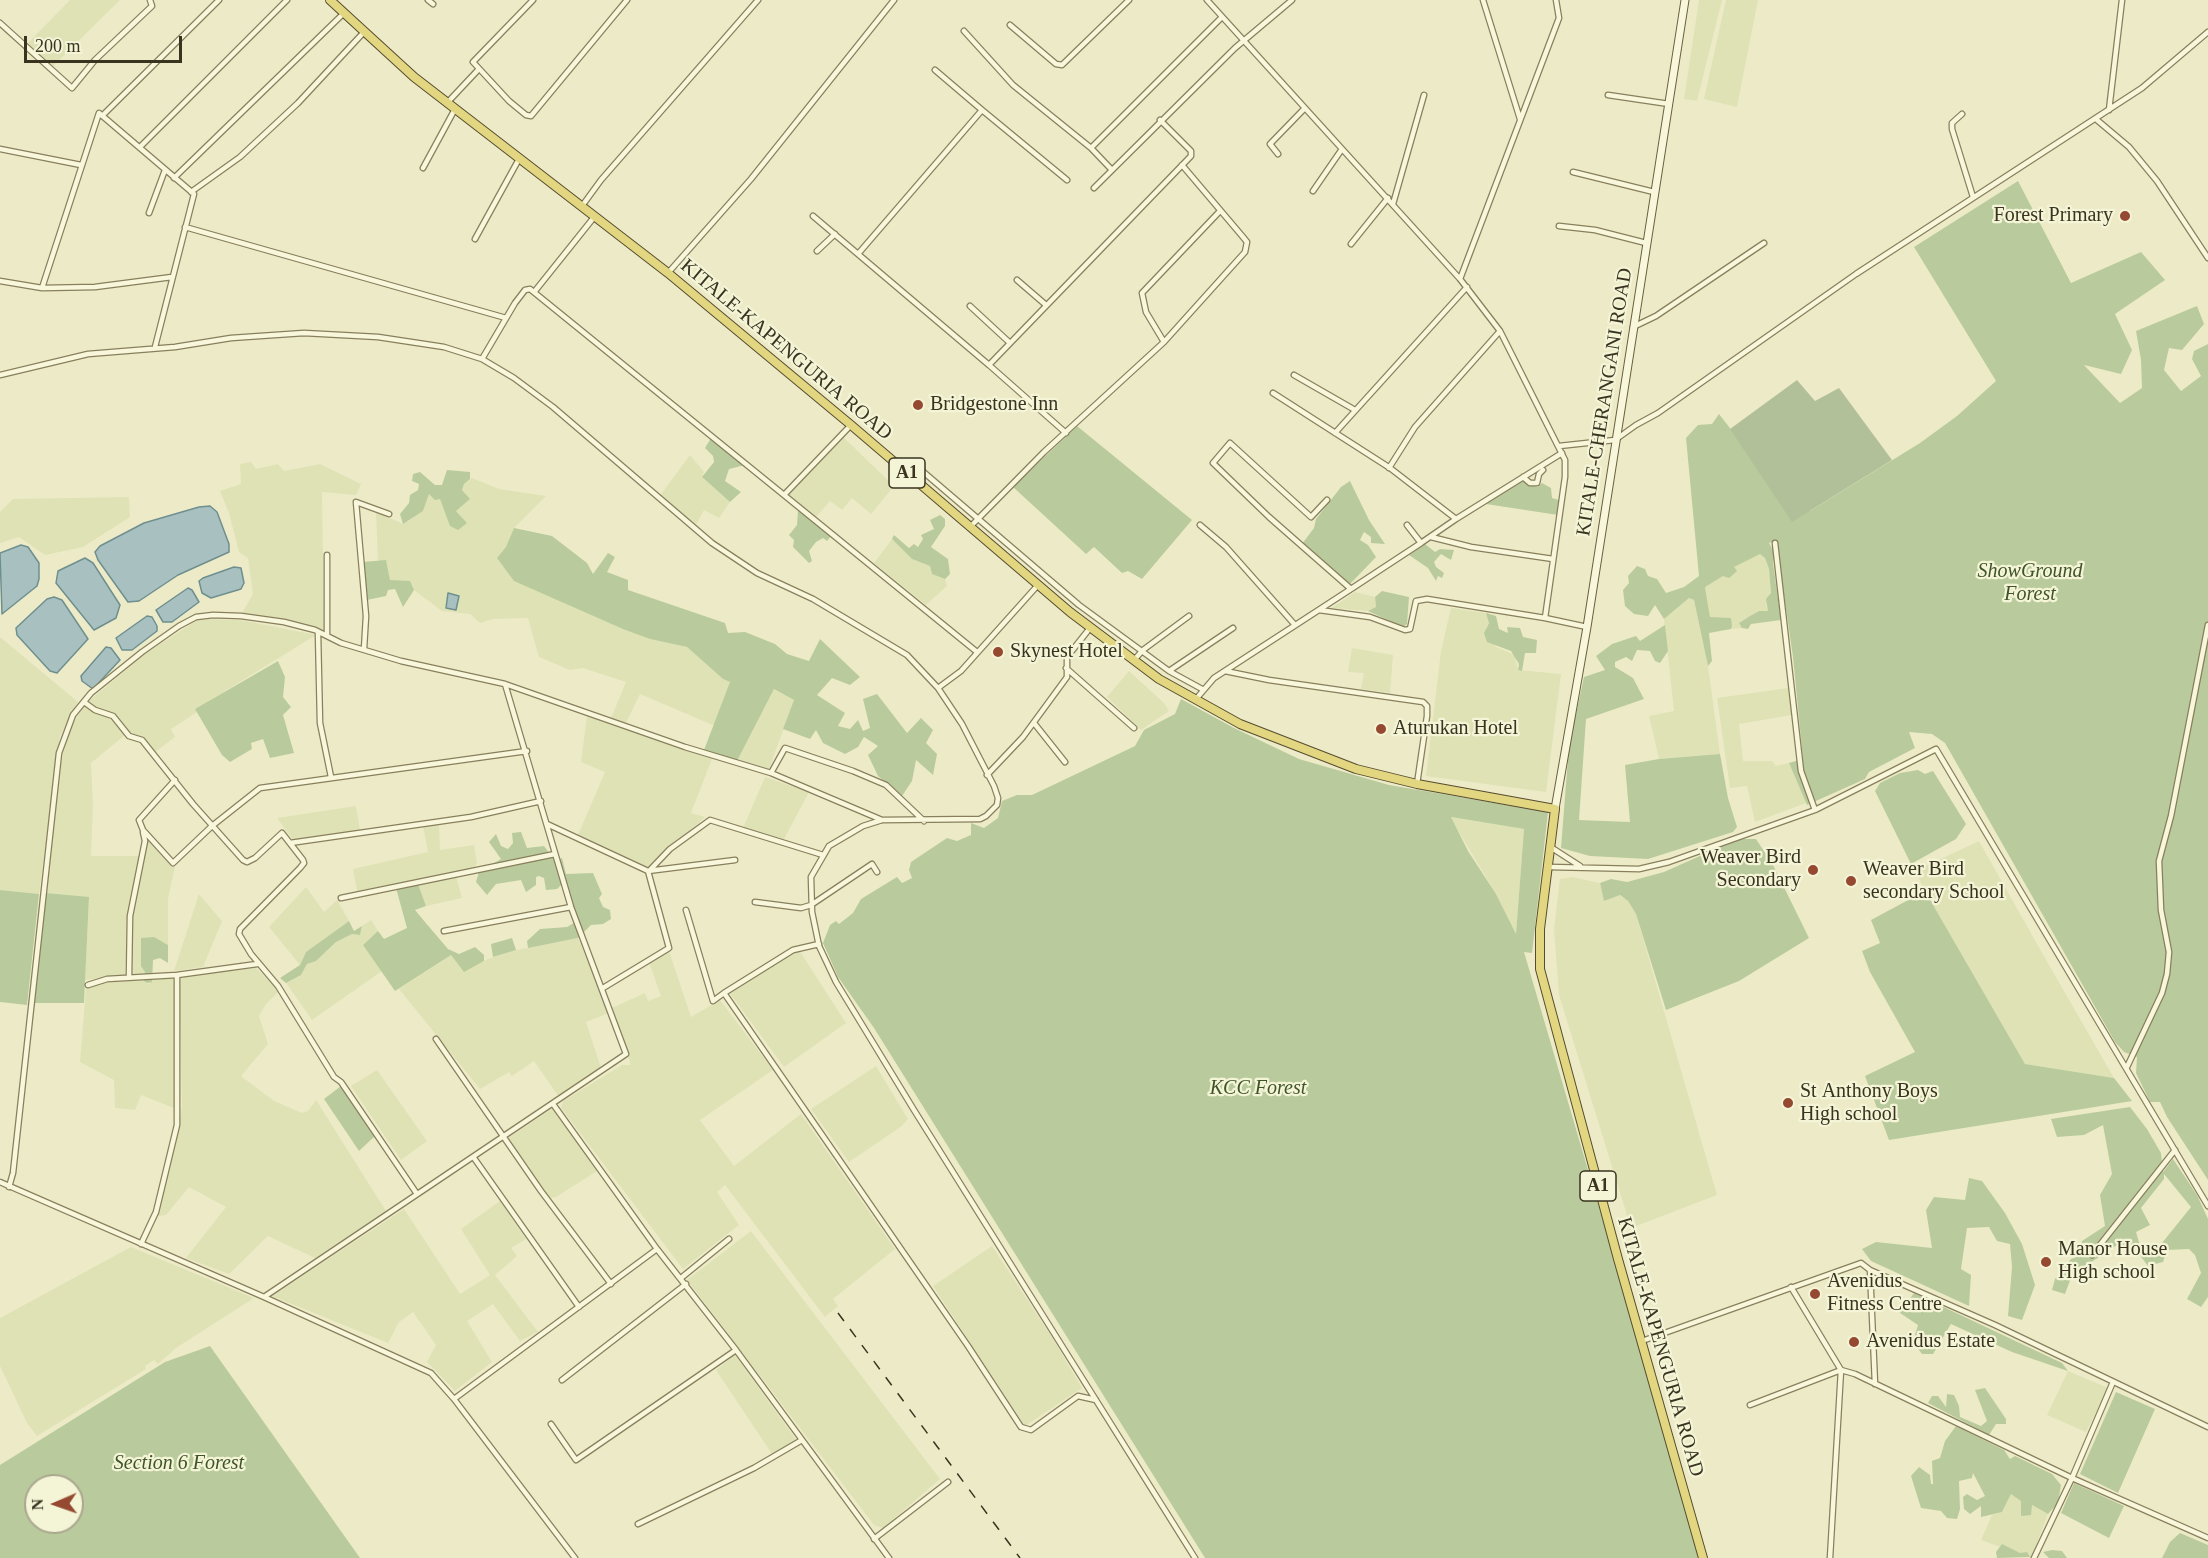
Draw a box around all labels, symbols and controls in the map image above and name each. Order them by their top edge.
scale bar [27,24,184,62]
text: 200 m [35,36,81,56]
place label: Forest Primary [1994,204,2113,228]
marker: Forest Primary [2118,209,2132,223]
street label: KITALE-KAPENGURIA ROAD [675,254,897,446]
street label: KITALE-CHERANGANI ROAD [1572,266,1638,538]
place label: Bridgestone Inn [930,393,1058,417]
marker: Bridgestone Inn [911,398,925,412]
road number: A1 [889,458,925,488]
park label: ShowGround Forest [1978,560,2082,607]
place label: Skynest Hotel [1010,640,1123,664]
marker: Skynest Hotel [991,645,1005,659]
place label: Aturukan Hotel [1393,717,1518,741]
marker: Aturukan Hotel [1374,722,1388,736]
place label: Weaver Bird Secondary [1700,846,1801,893]
place label: Weaver Bird secondary School [1863,858,2005,905]
marker: Weaver Bird Secondary [1806,863,1820,877]
marker: Weaver Bird secondary School [1844,874,1858,888]
park label: KCC Forest [1210,1077,1306,1101]
place label: St Anthony Boys High school [1800,1080,1938,1127]
marker: St Anthony Boys High school [1781,1096,1795,1110]
road number: A1 [1580,1171,1616,1201]
street label: KITALE-KAPENGURIA ROAD [1611,1214,1709,1480]
place label: Manor House High school [2058,1238,2167,1285]
marker: Manor House High school [2039,1255,2053,1269]
place label: Avenidus Fitness Centre [1827,1270,1942,1317]
marker: Avenidus Fitness Centre [1808,1287,1822,1301]
place label: Avenidus Estate [1866,1330,1995,1354]
marker: Avenidus Estate [1847,1335,1861,1349]
park label: Section 6 Forest [114,1452,244,1476]
north arrow [24,1474,84,1534]
text: N [29,1499,46,1511]

